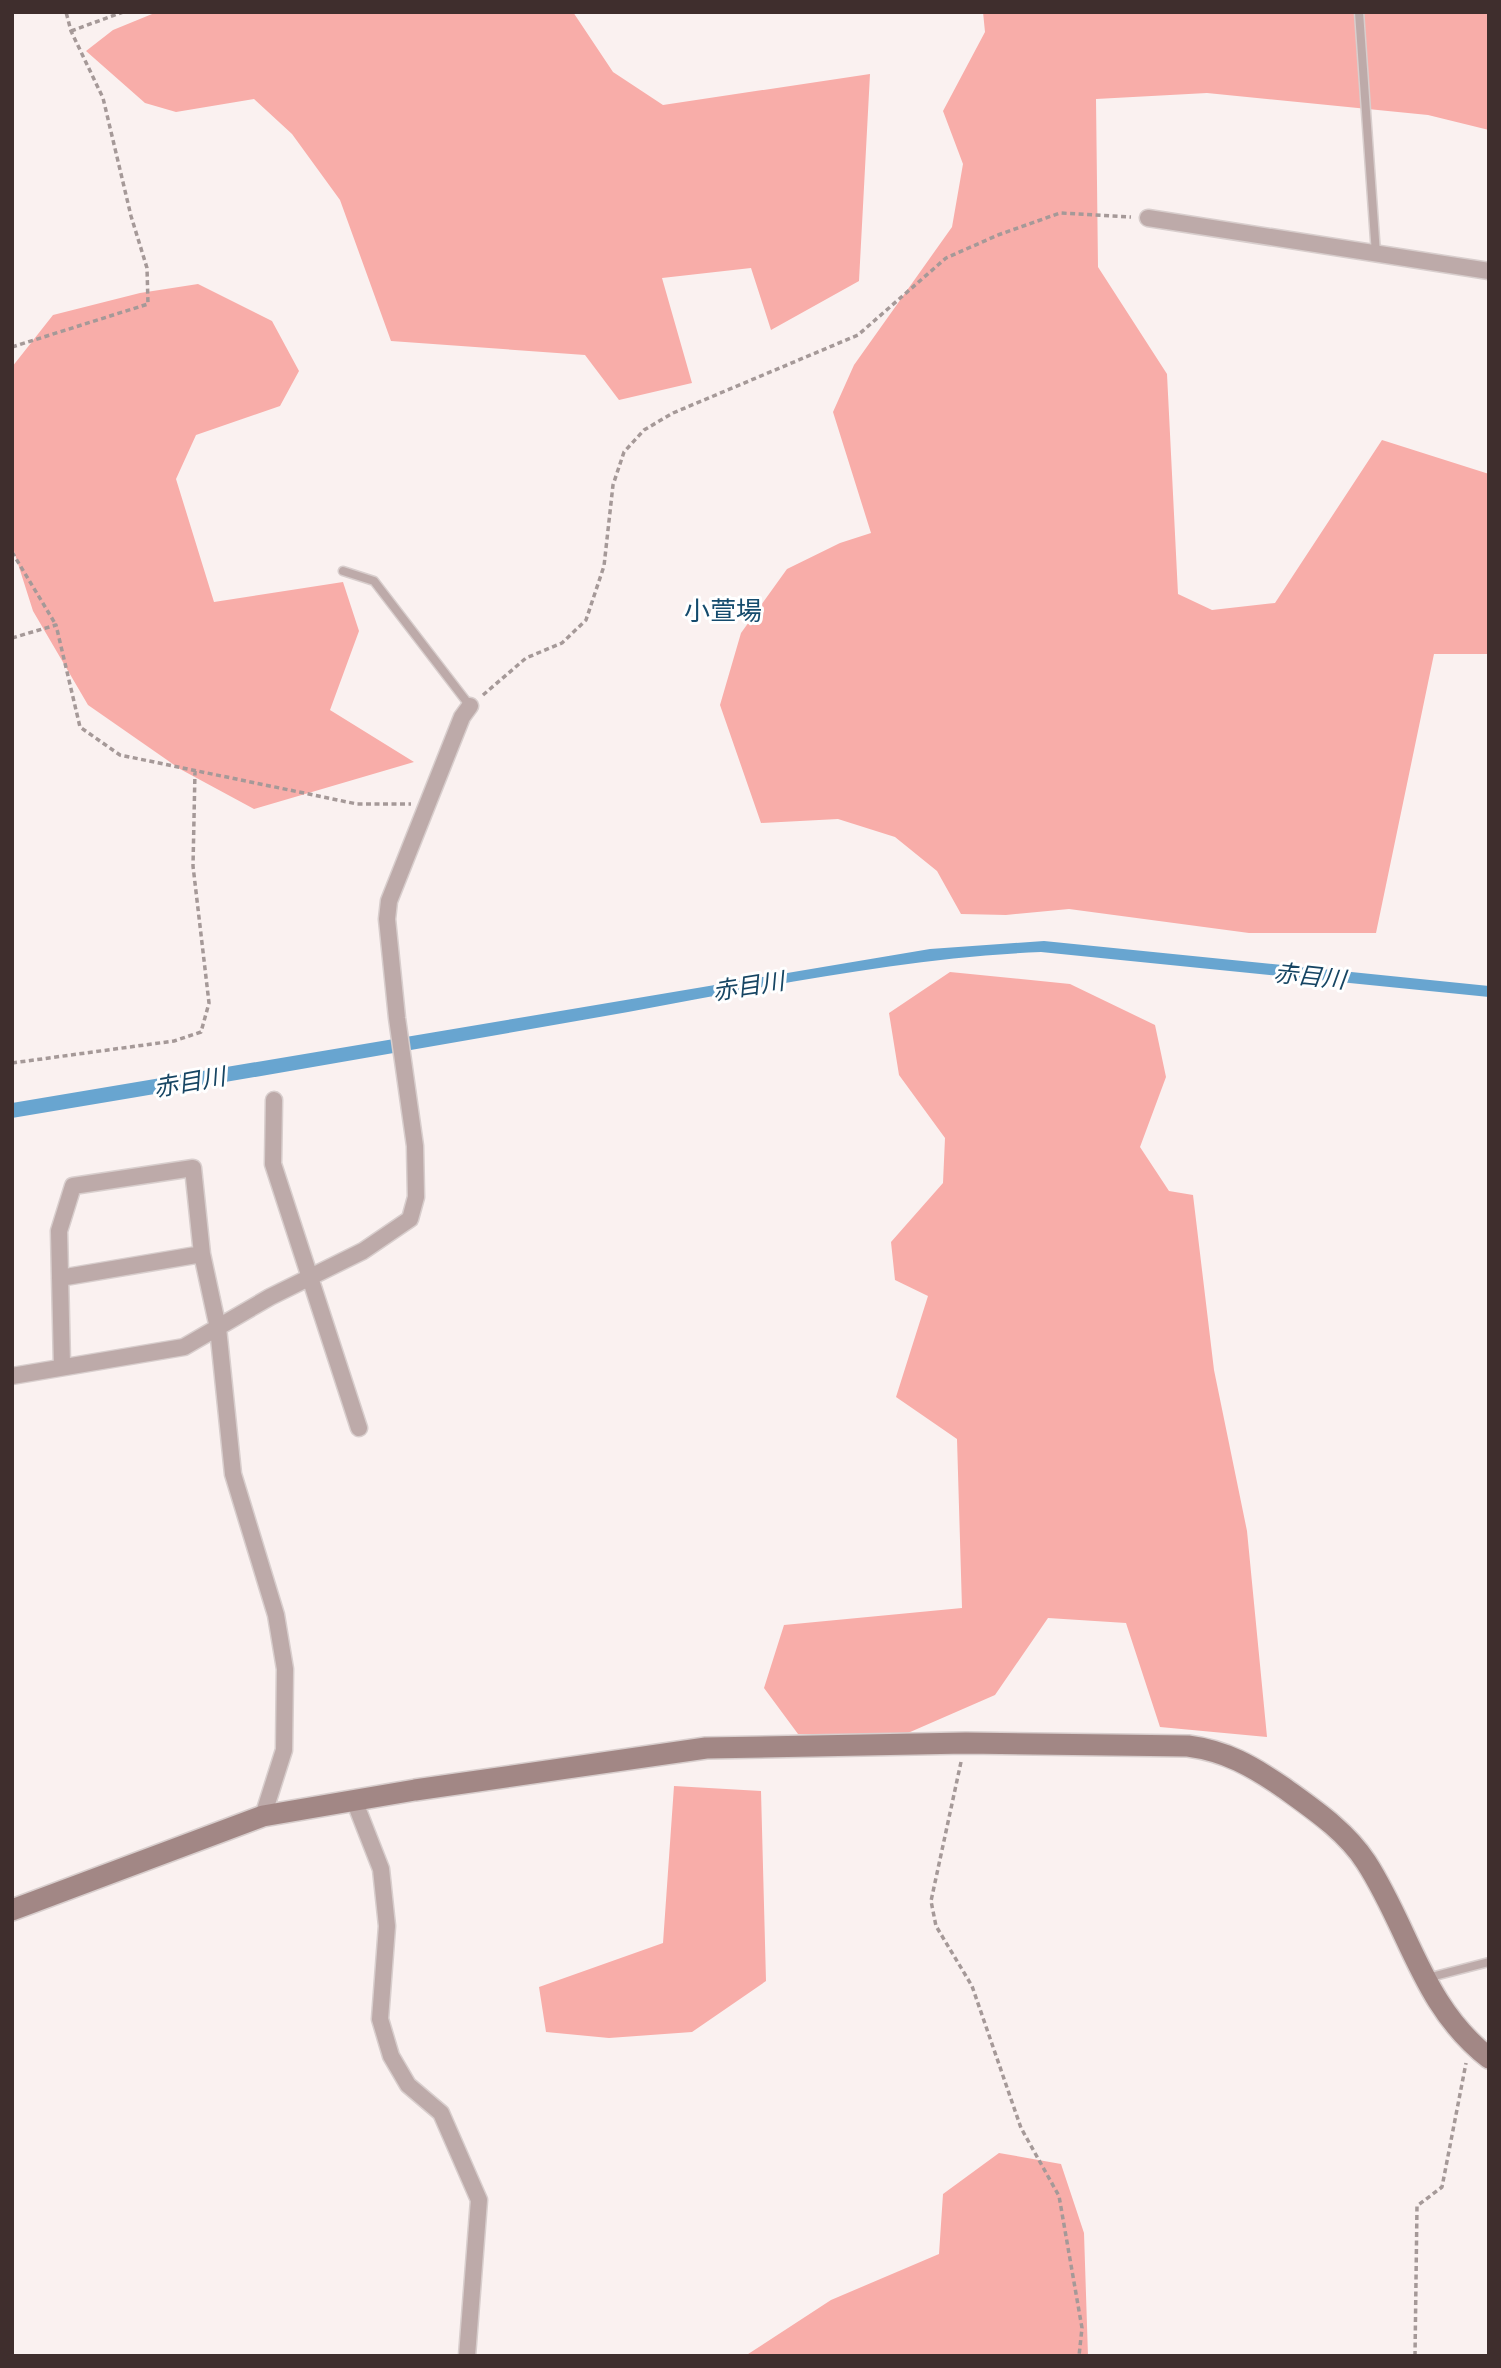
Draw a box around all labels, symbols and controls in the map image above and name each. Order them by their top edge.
district label: 小萱場 [684,589,762,628]
water label: 赤目川 [1272,953,1351,995]
water label: 赤目川 [710,961,789,1007]
water label: 赤目川 [151,1056,230,1103]

